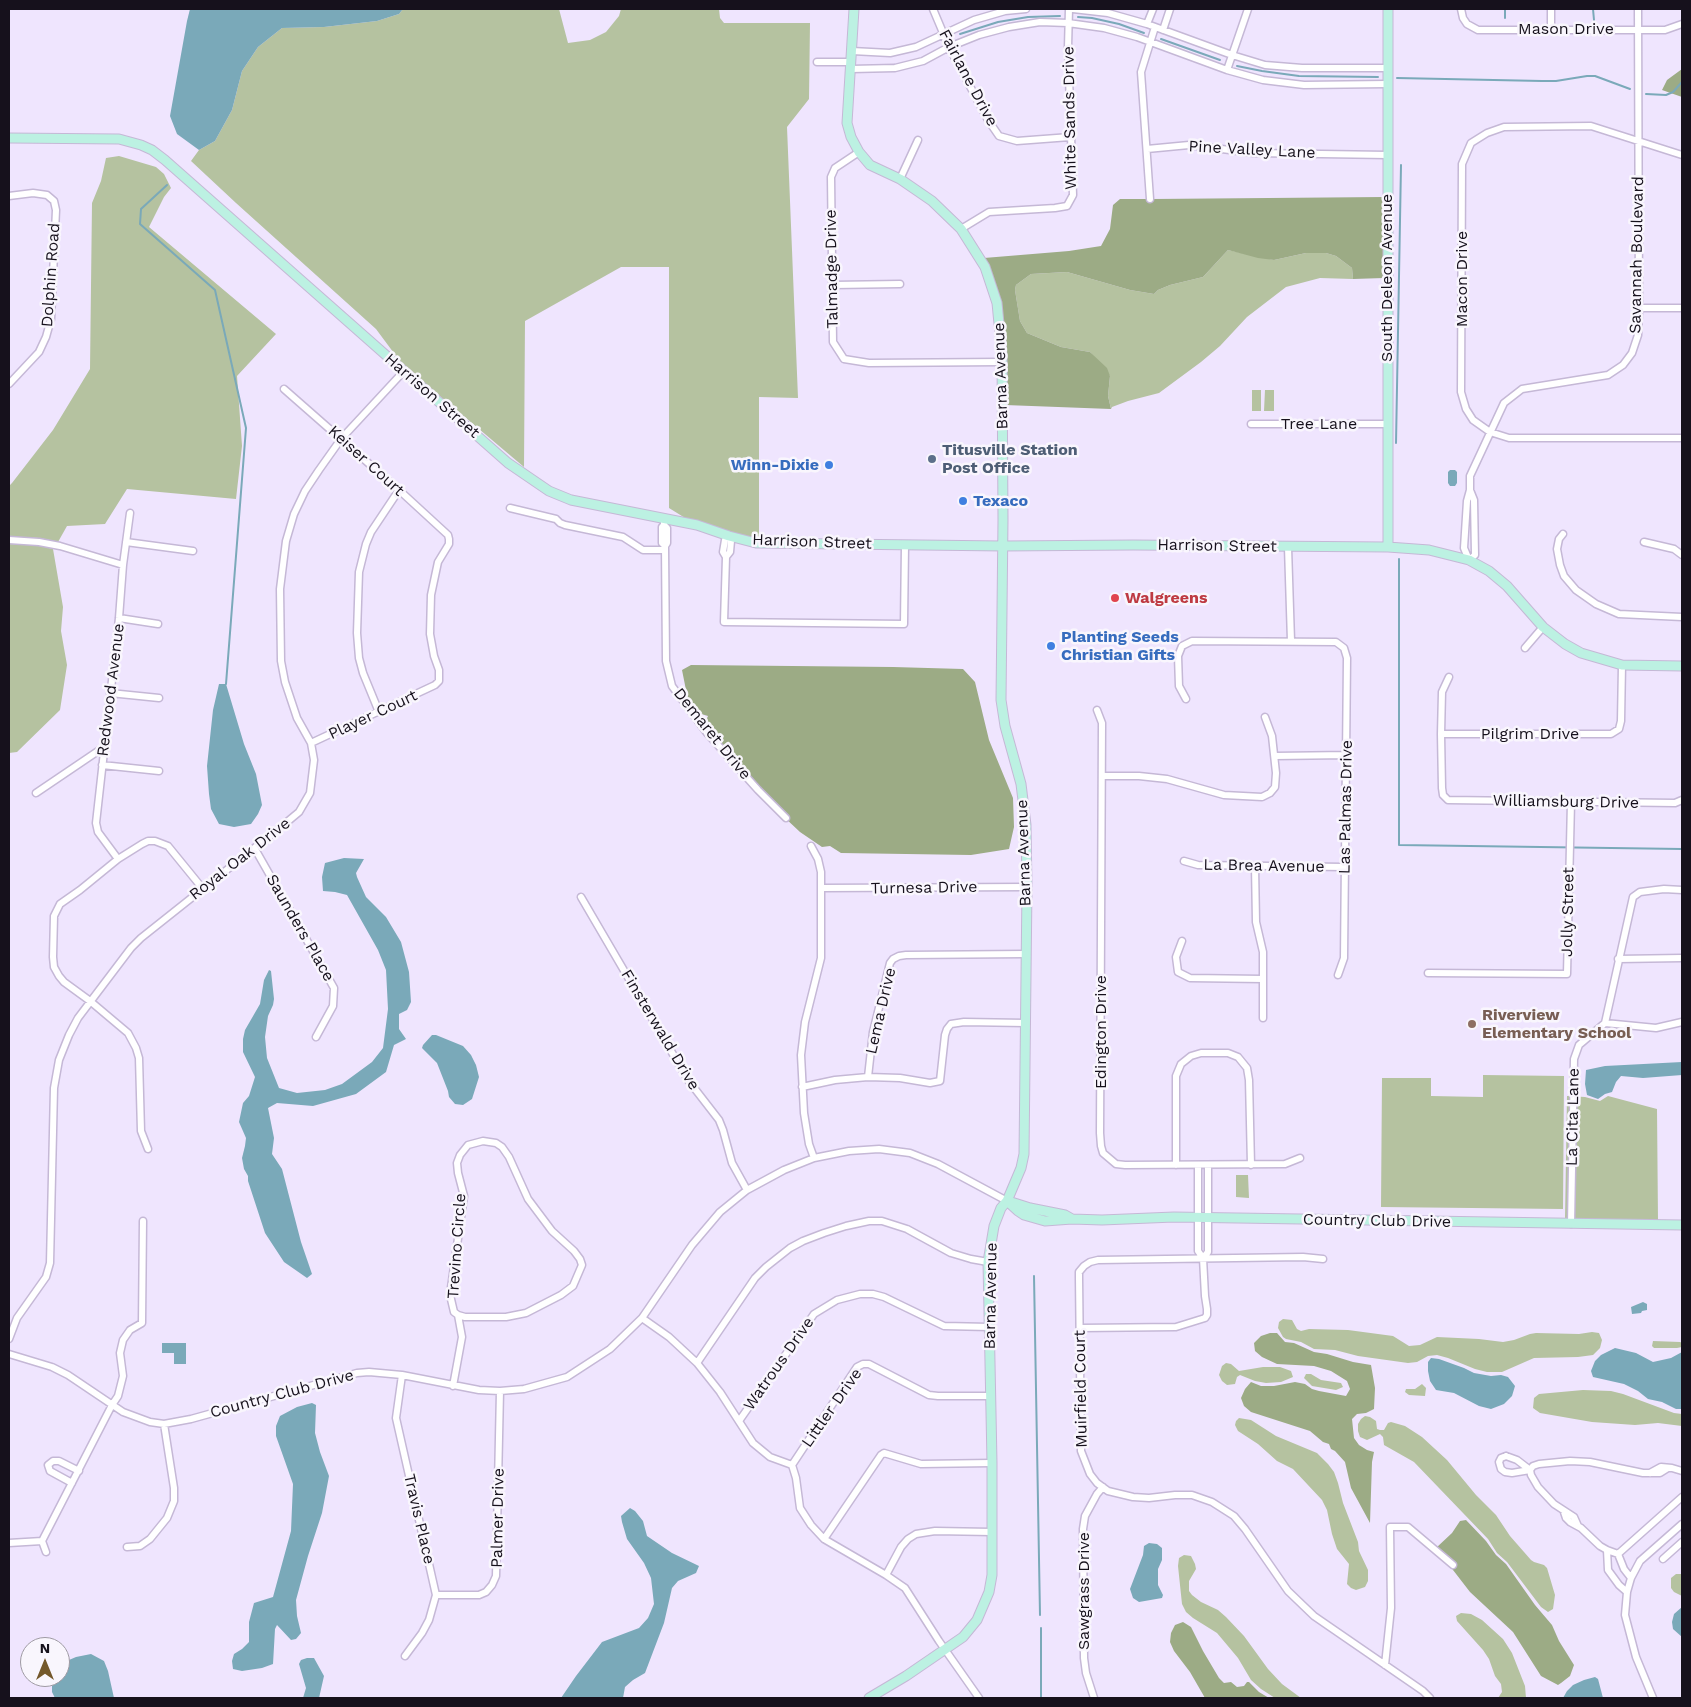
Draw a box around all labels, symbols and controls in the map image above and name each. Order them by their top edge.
street label: Mason Drive [1518,19,1614,39]
street label: Fairlane Drive [934,26,1002,130]
street label: White Sands Drive [1059,46,1081,190]
street label: Pine Valley Lane [1188,137,1316,163]
street label: Savannah Boulevard [1626,176,1648,334]
street label: South Deleon Avenue [1377,194,1397,362]
street label: Talmadge Drive [821,209,843,329]
street label: Dolphin Road [38,222,64,328]
street label: Macon Drive [1452,231,1472,327]
street label: Barna Avenue [990,322,1012,430]
street label: Harrison Street [381,350,483,442]
street label: Tree Lane [1281,414,1357,434]
street label: Keiser Court [324,422,408,500]
place label: Titusville Station Post Office [942,440,1078,478]
marker: Titusville Station Post Office [926,453,938,465]
place label: Winn-Dixie [731,455,819,475]
marker: Winn-Dixie [823,459,835,471]
place label: Texaco [973,491,1028,511]
marker: Texaco [957,495,969,507]
street label: Harrison Street [752,530,872,554]
street label: Harrison Street [1157,535,1277,557]
place label: Walgreens [1125,588,1208,608]
marker: Walgreens [1109,592,1121,604]
street label: Redwood Avenue [93,622,129,758]
place label: Planting Seeds Christian Gifts [1061,627,1179,665]
marker: Planting Seeds Christian Gifts [1045,640,1057,652]
street label: Demaret Drive [669,684,755,784]
street label: Player Court [325,686,421,744]
street label: Pilgrim Drive [1481,724,1579,744]
street label: Las Palmas Drive [1335,740,1357,874]
street label: Williamsburg Drive [1493,791,1639,813]
street label: Barna Avenue [1013,799,1035,907]
street label: Royal Oak Drive [186,814,294,904]
street label: La Brea Avenue [1203,855,1325,877]
street label: Jolly Street [1558,867,1578,957]
street label: Saunders Place [262,871,338,985]
street label: Turnesa Drive [870,877,978,899]
street label: Finsterwald Drive [616,966,704,1094]
street label: Lema Drive [862,966,900,1056]
street label: Edington Drive [1091,975,1111,1089]
place label: Riverview Elementary School [1482,1005,1631,1043]
marker: Riverview Elementary School [1466,1018,1478,1030]
street label: La Cita Lane [1563,1068,1583,1166]
street label: Trevino Circle [444,1192,470,1300]
street label: Country Club Drive [1303,1210,1451,1232]
street label: Barna Avenue [980,1242,1002,1350]
street label: Watrous Drive [740,1314,818,1414]
street label: Muirfield Court [1070,1330,1092,1448]
street label: Littler Drive [798,1365,866,1451]
street label: Country Club Drive [208,1366,356,1422]
street label: Palmer Drive [488,1468,508,1568]
street label: Travis Place [399,1472,439,1566]
street label: Sawgrass Drive [1074,1532,1094,1650]
north arrow [20,1637,70,1687]
text: N [40,1640,50,1656]

